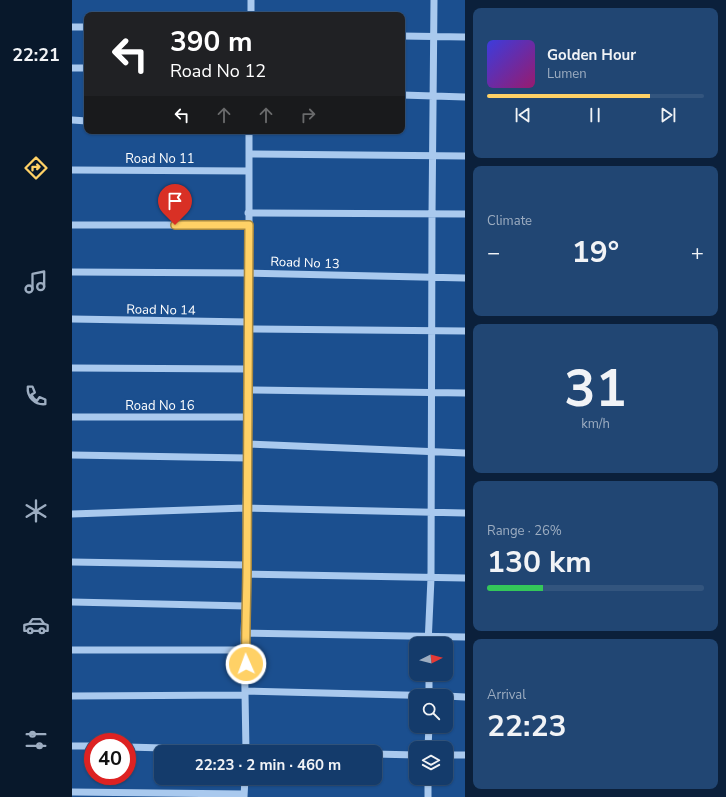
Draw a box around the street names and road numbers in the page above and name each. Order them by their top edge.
street label: Road No 11 [125,150,195,168]
street label: Road No 13 [270,253,340,273]
street label: Road No 14 [126,300,196,320]
street label: Road No 16 [125,397,195,415]

